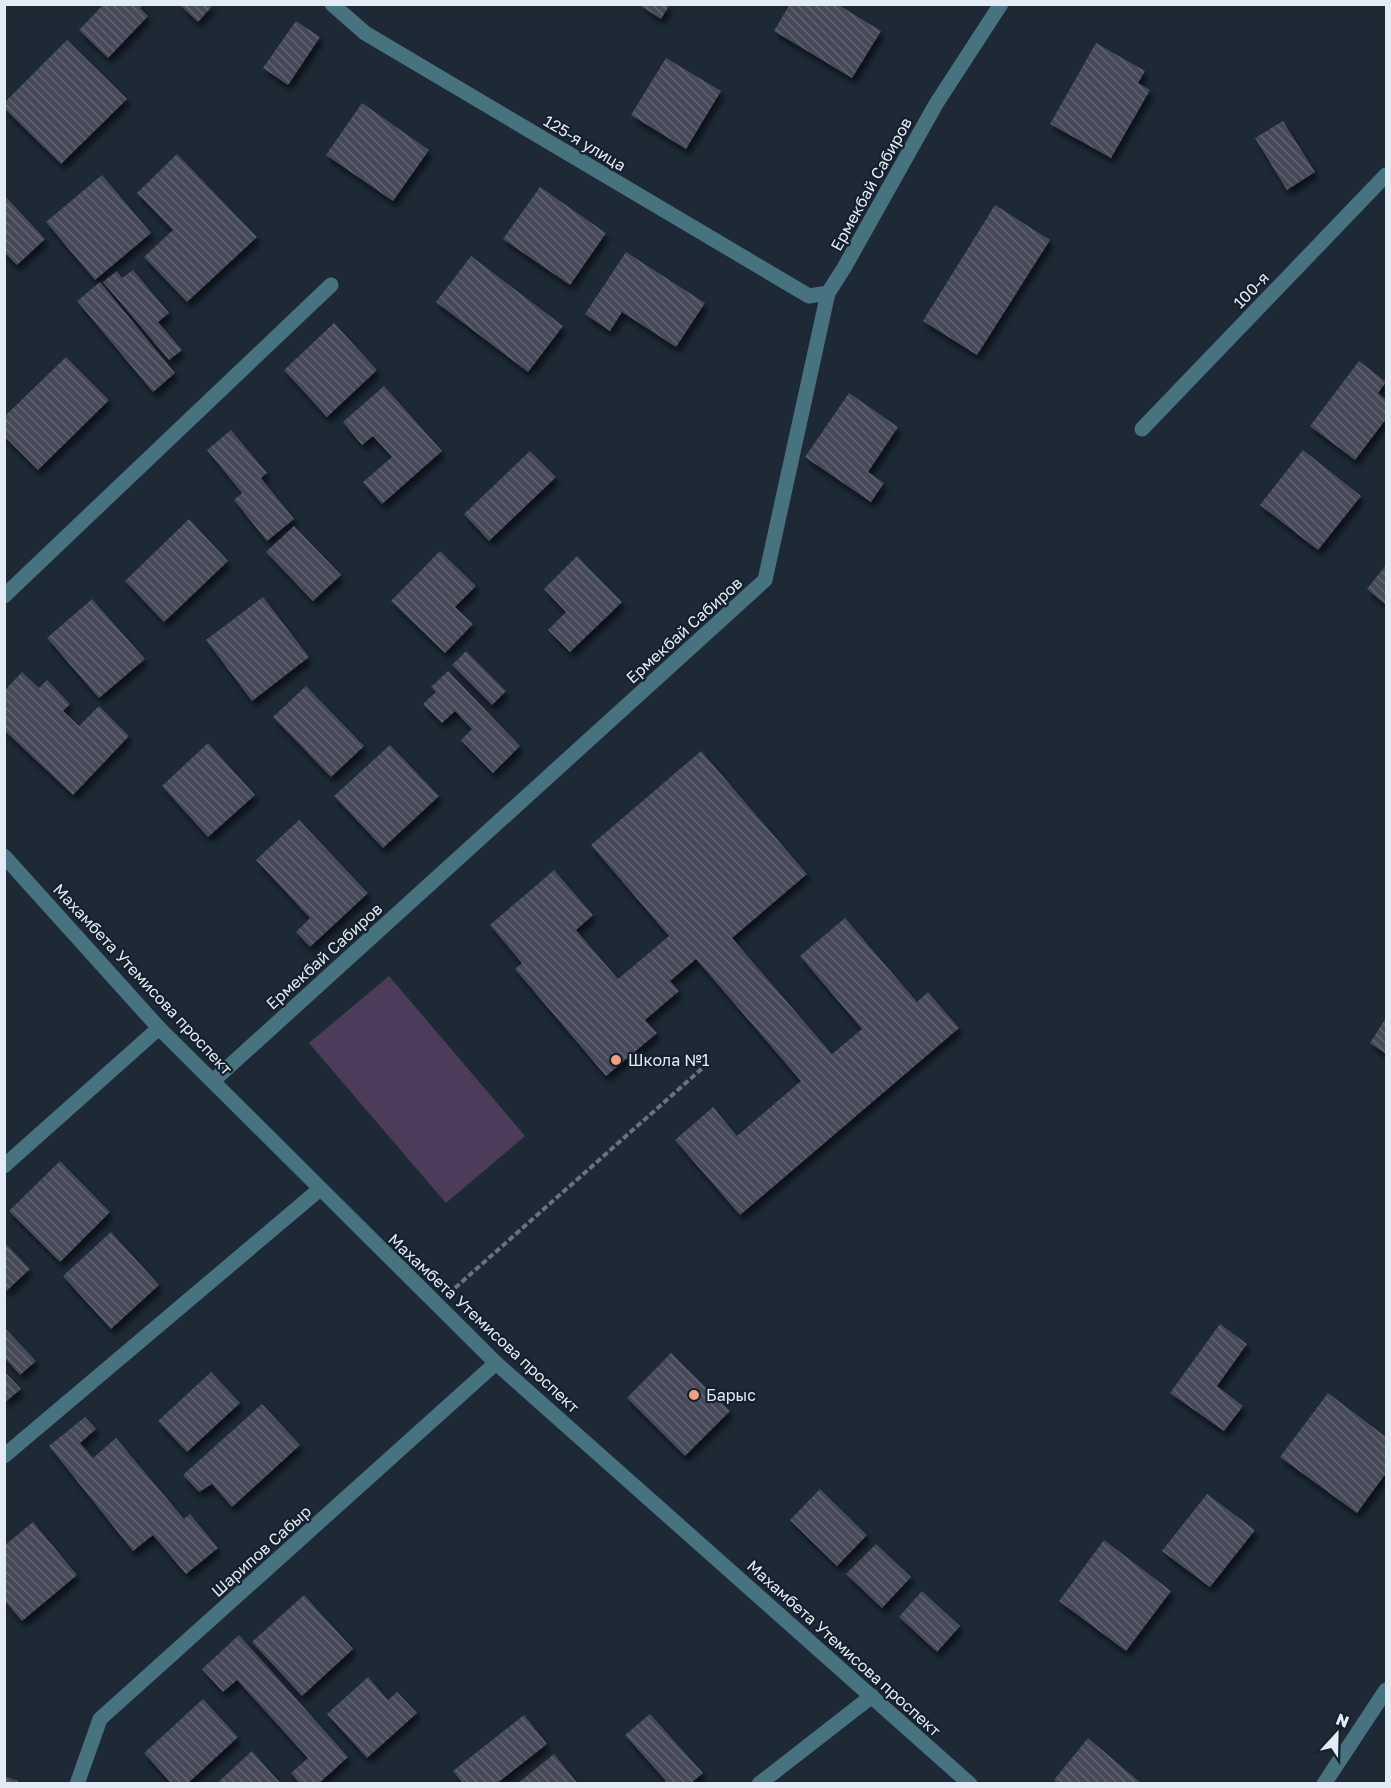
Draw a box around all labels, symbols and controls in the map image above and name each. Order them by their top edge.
street label: 125-я улица [540,111,630,175]
street label: Ермекбай Сабиров [826,114,916,254]
street label: 100-я [1229,268,1273,312]
street label: Ермекбай Сабиров [622,573,746,687]
street label: Махамбета Утемисова проспект [49,879,237,1079]
street label: Ермекбай Сабиров [262,899,386,1013]
place label: Школа №1 [628,1050,710,1070]
marker: Школа №1 [609,1053,623,1067]
street label: Махамбета Утемисова проспект [384,1229,584,1417]
place label: Барыс [706,1385,756,1405]
marker: Барыс [687,1388,701,1402]
street label: Шарипов Сабыр [207,1501,315,1601]
street label: Махамбета Утемисова проспект [743,1556,945,1740]
north arrow [1307,1704,1367,1764]
text: N [1333,1709,1352,1732]

